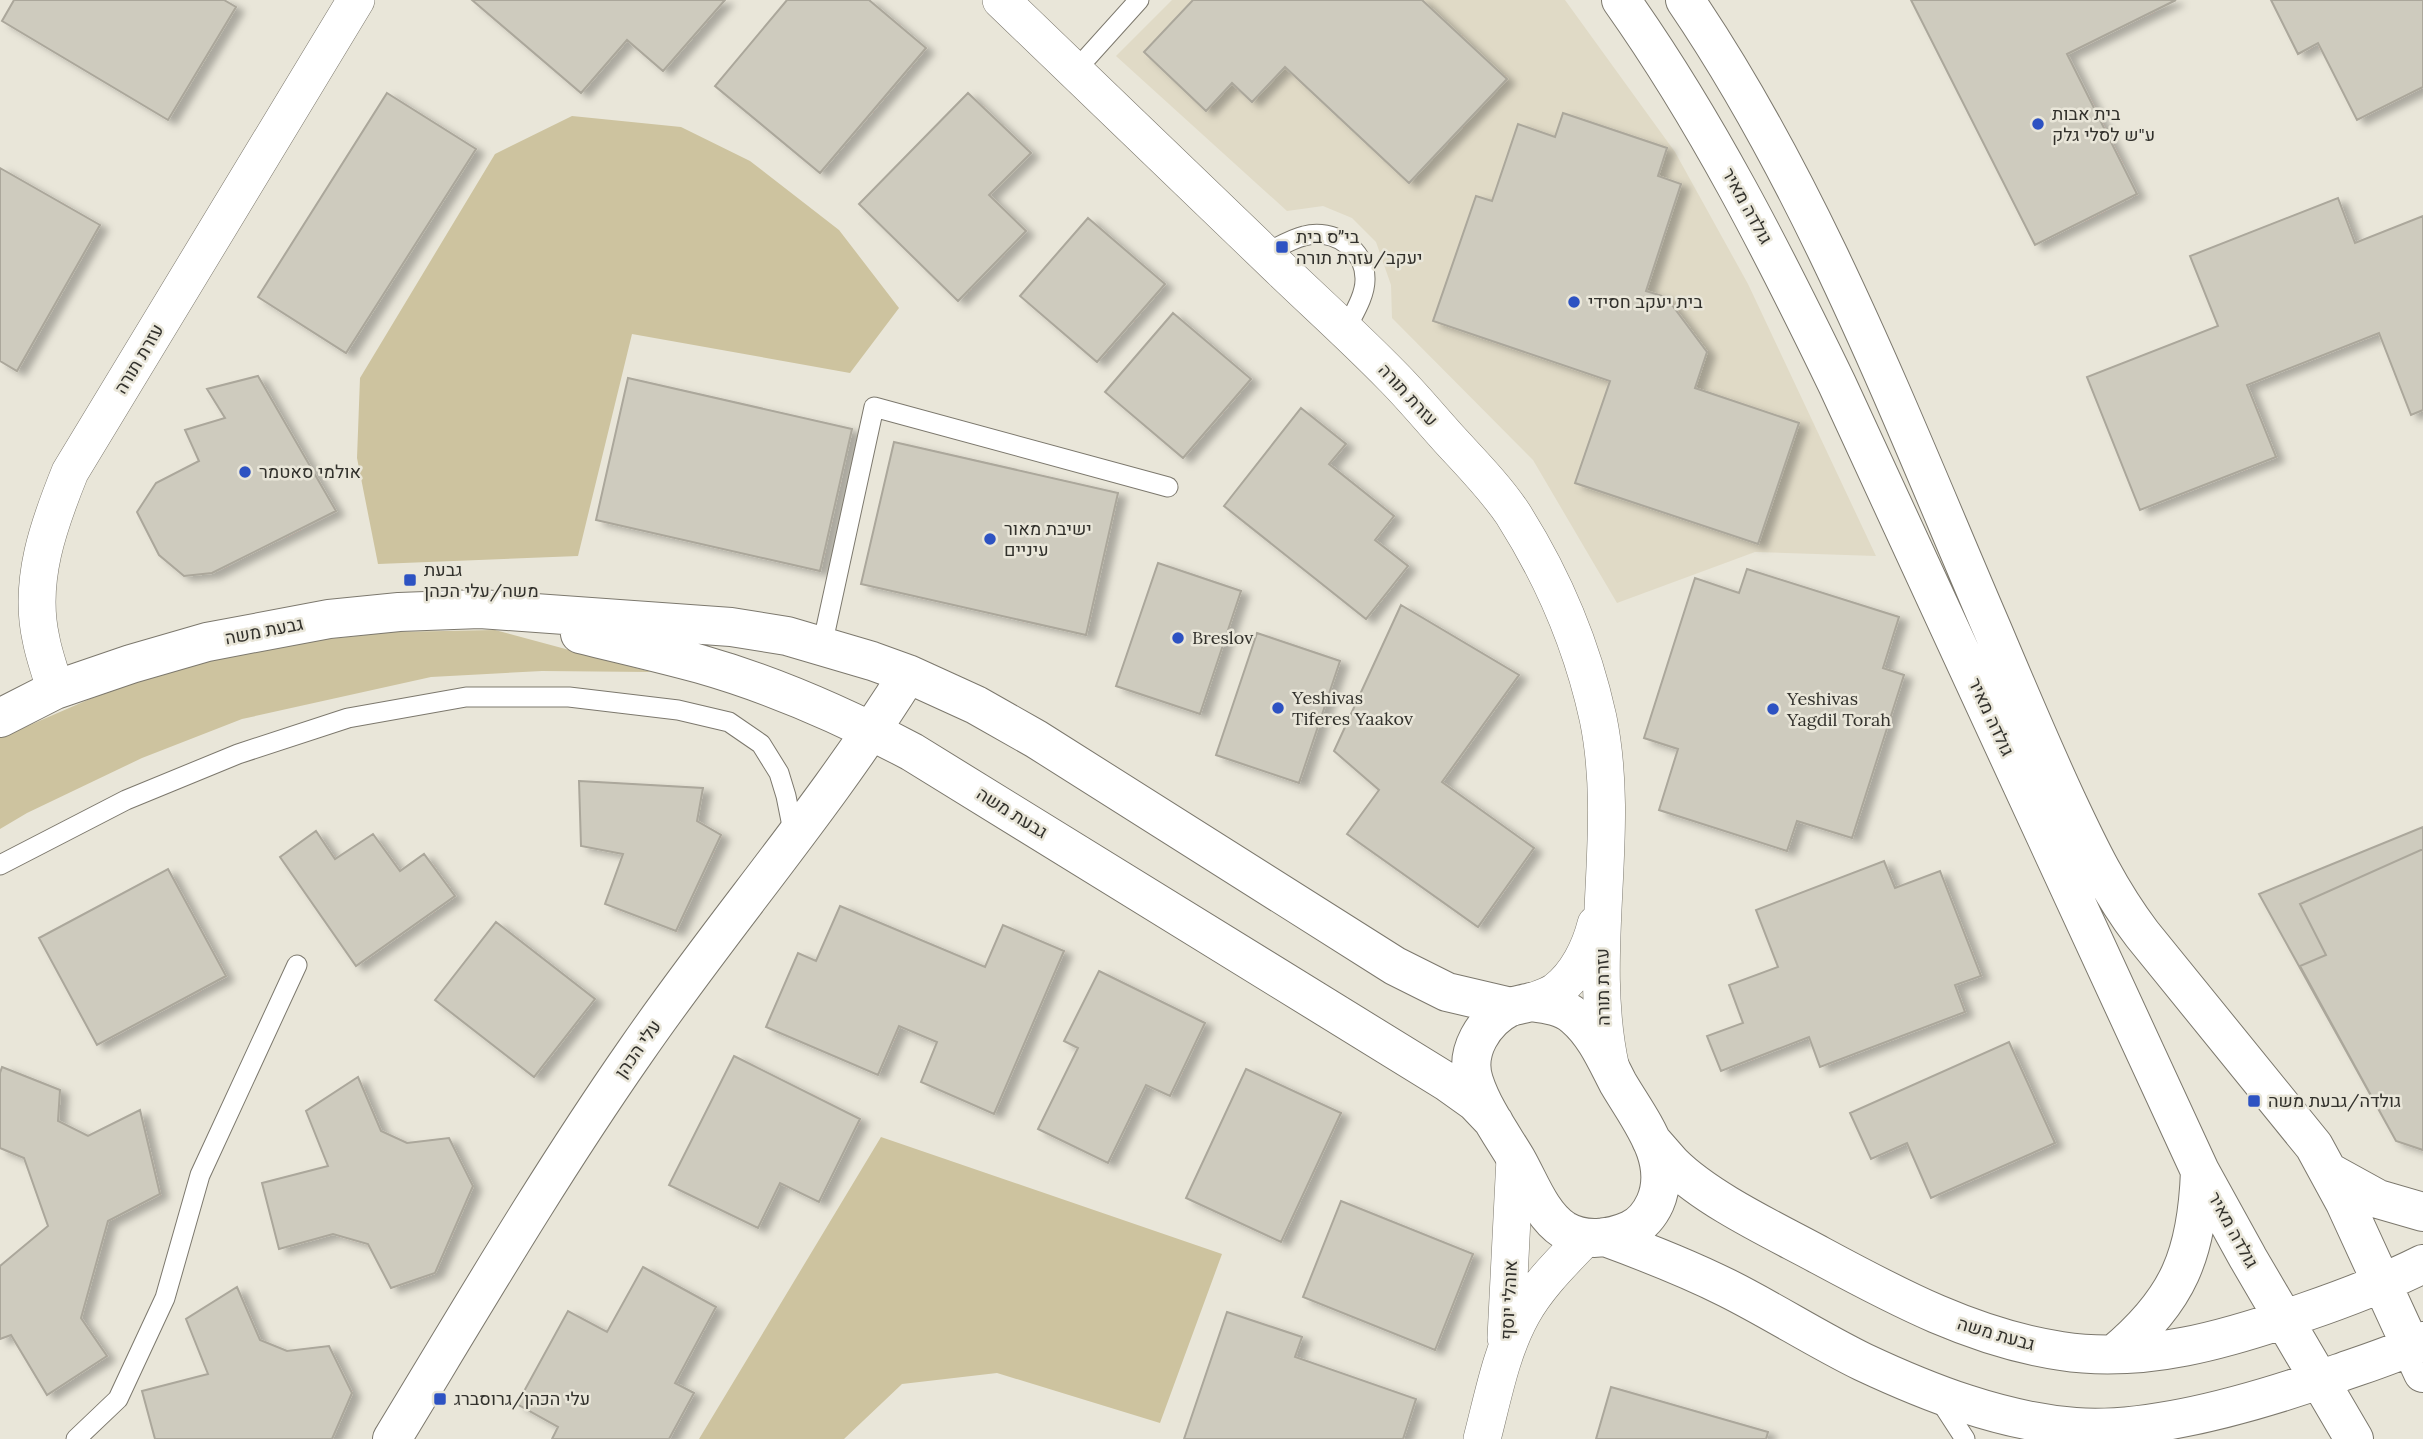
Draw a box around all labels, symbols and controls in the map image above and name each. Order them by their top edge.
place label: בית אבות ע"ש לסלי גלק [2052,102,2155,146]
marker: בית אבות ע"ש לסלי גלק [2030,116,2046,132]
street label: גולדה מאיר [1717,164,1778,248]
place label: בי״ס בית יעקב/עזרת תורה [1296,225,1423,269]
marker: בי״ס בית יעקב/עזרת תורה [1274,239,1290,255]
place label: בית יעקב חסידי [1588,290,1703,313]
marker: בית יעקב חסידי [1566,294,1582,310]
street label: עזרת תורה [109,320,168,398]
street label: עזרת תורה [1374,358,1443,431]
place label: אולמי סאטמר [259,460,361,483]
marker: אולמי סאטמר [237,464,253,480]
place label: ישיבת מאור עיניים [1004,517,1092,561]
marker: ישיבת מאור עיניים [982,531,998,547]
place label: גבעת משה/עלי הכהן [424,558,539,602]
marker: גבעת משה/עלי הכהן [402,572,418,588]
street label: גבעת משה [223,612,305,649]
place label: Breslov [1192,626,1254,649]
marker: Breslov [1170,630,1186,646]
street label: גולדה מאיר [1963,674,2020,759]
place label: Yeshivas Tiferes Yaakov [1291,686,1414,730]
place label: Yeshivas Yagdil Torah [1786,687,1891,731]
marker: Yeshivas Tiferes Yaakov [1270,700,1286,716]
marker: Yeshivas Yagdil Torah [1765,701,1781,717]
street label: גבעת משה [973,782,1052,843]
street label: עזרת תורה [1590,948,1615,1026]
street label: עלי הכהן [609,1015,666,1082]
place label: גולדה/גבעת משה [2268,1089,2401,1112]
marker: גולדה/גבעת משה [2246,1093,2262,1109]
street label: גולדה מאיר [2203,1188,2264,1272]
street label: אוהלי יוסף [1495,1260,1522,1340]
street label: גבעת משה [1955,1312,2037,1355]
place label: עלי הכהן/גרוסברג [454,1387,590,1410]
marker: עלי הכהן/גרוסברג [432,1391,448,1407]

